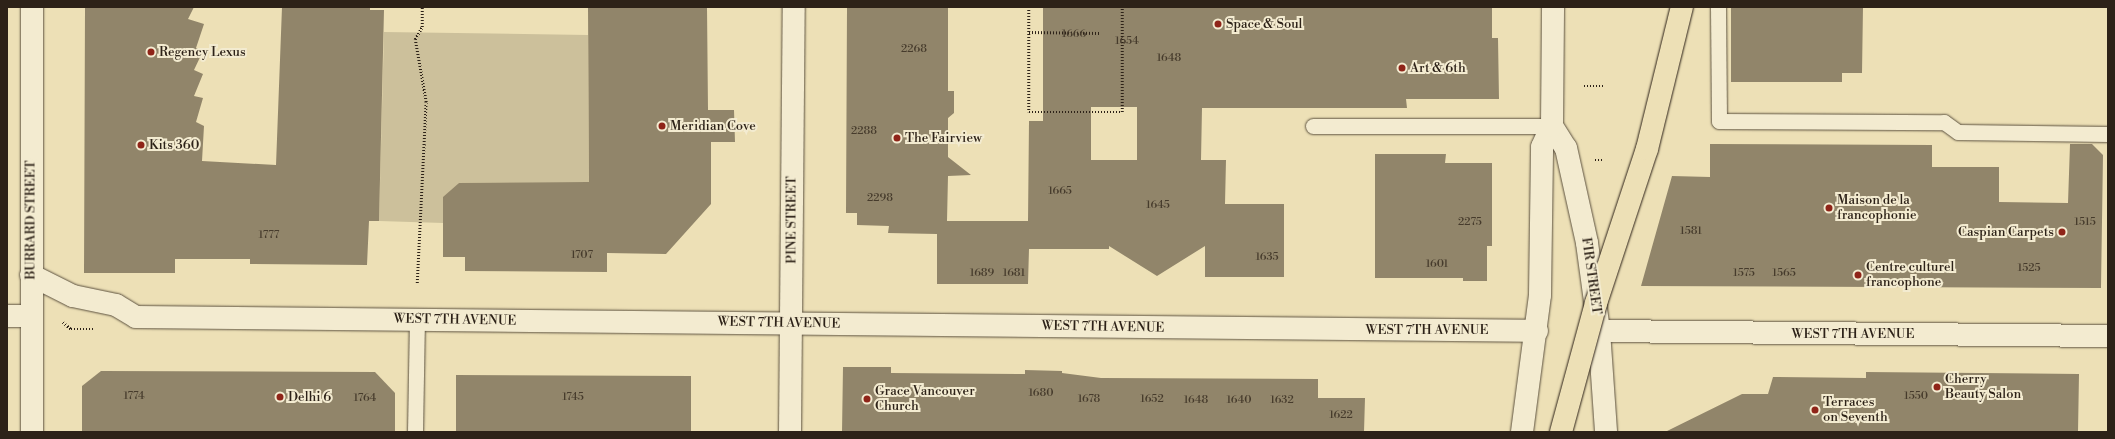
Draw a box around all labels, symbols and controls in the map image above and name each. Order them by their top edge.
place label: Space & Soul [1226,16,1302,32]
marker: Space & Soul [1213,19,1223,29]
house number: 1666 [1062,27,1086,41]
house number: 1654 [1115,34,1139,48]
house number: 2268 [901,42,927,56]
place label: Regency Lexus [159,44,246,60]
marker: Regency Lexus [146,47,156,57]
house number: 1648 [1157,51,1181,65]
place label: Art & 6th [1410,60,1466,76]
marker: Art & 6th [1397,63,1407,73]
place label: Meridian Cove [670,118,756,134]
marker: Meridian Cove [657,121,667,131]
house number: 2288 [851,124,877,138]
place label: The Fairview [905,130,982,146]
marker: The Fairview [892,133,902,143]
place label: Kits 360 [149,137,199,153]
marker: Kits 360 [136,140,146,150]
street label: BURRARD STREET [23,160,39,280]
street label: PINE STREET [784,176,800,264]
house number: 1665 [1048,184,1072,198]
house number: 2298 [867,191,893,205]
place label: Maison de la francophonie [1837,193,1917,224]
house number: 1645 [1146,198,1170,212]
marker: Maison de la francophonie [1824,203,1834,213]
house number: 2275 [1458,215,1482,229]
house number: 1515 [2074,215,2096,229]
house number: 1581 [1680,224,1702,238]
place label: Caspian Carpets [1958,224,2054,240]
marker: Caspian Carpets [2057,227,2067,237]
house number: 1777 [259,228,279,242]
street label: FIR STREET [1578,237,1604,315]
house number: 1707 [571,248,593,262]
house number: 1635 [1255,250,1279,264]
house number: 1601 [1426,257,1448,271]
place label: Centre culturel francophone [1866,260,1954,291]
house number: 1525 [2017,261,2041,275]
house number: 1689 [970,266,994,280]
house number: 1681 [1003,266,1025,280]
house number: 1575 [1733,266,1755,280]
house number: 1565 [1772,266,1796,280]
marker: Centre culturel francophone [1853,270,1863,280]
street label: WEST 7TH AVENUE [393,311,517,329]
street label: WEST 7TH AVENUE [717,314,841,332]
street label: WEST 7TH AVENUE [1041,318,1165,336]
street label: WEST 7TH AVENUE [1366,322,1488,338]
street label: WEST 7TH AVENUE [1792,326,1914,342]
place label: Cherry Beauty Salon [1945,372,2021,403]
marker: Cherry Beauty Salon [1932,382,1942,392]
place label: Grace Vancouver Church [875,384,975,415]
house number: 1680 [1028,386,1054,400]
house number: 1774 [123,389,145,403]
place label: Delhi 6 [288,389,331,405]
house number: 1550 [1904,389,1928,403]
house number: 1745 [562,390,584,404]
house number: 1764 [354,391,376,405]
marker: Delhi 6 [275,392,285,402]
house number: 1678 [1078,392,1100,406]
house number: 1652 [1140,392,1164,406]
house number: 1648 [1184,393,1208,407]
house number: 1640 [1226,393,1252,407]
house number: 1632 [1270,393,1294,407]
marker: Grace Vancouver Church [862,394,872,404]
place label: Terraces on Seventh [1823,395,1888,426]
marker: Terraces on Seventh [1810,405,1820,415]
house number: 1622 [1329,408,1353,422]

